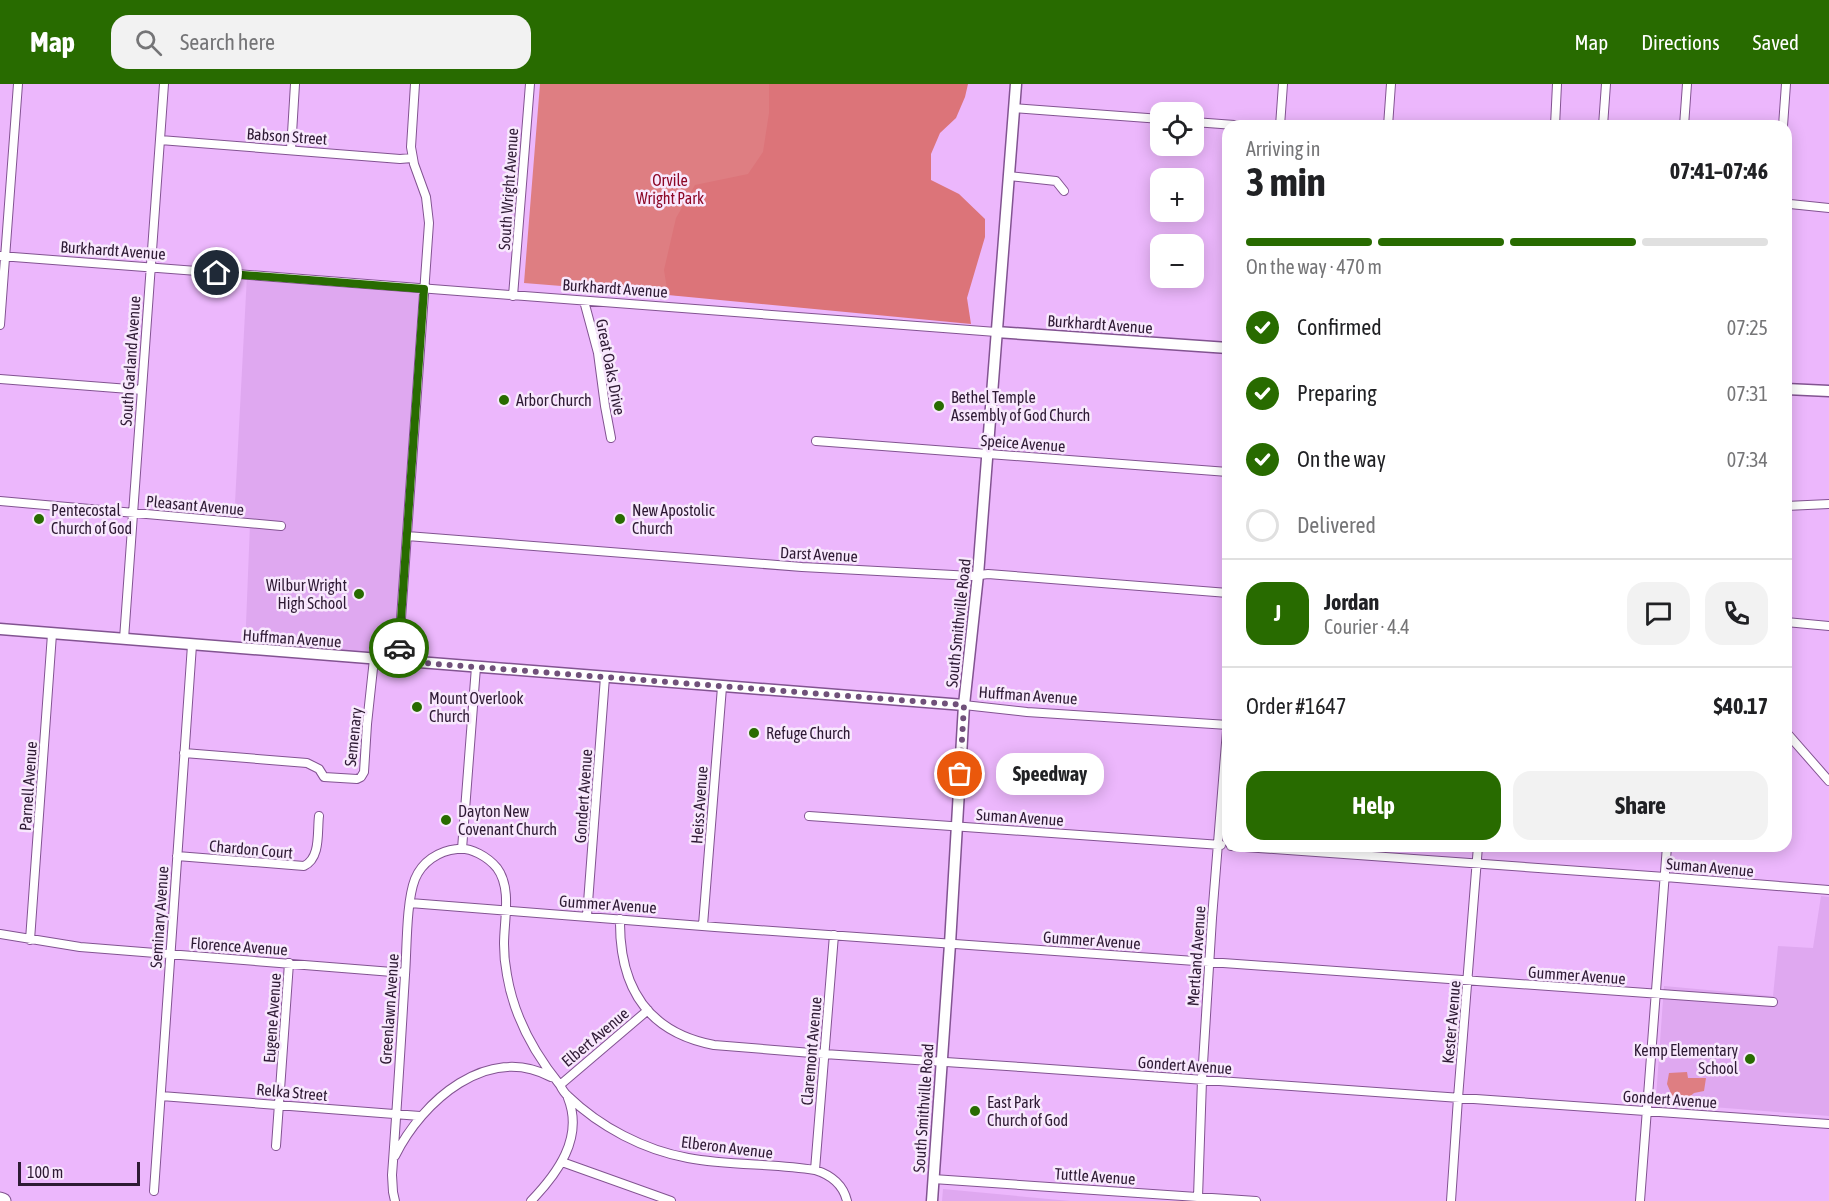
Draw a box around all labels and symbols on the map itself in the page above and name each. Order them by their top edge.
street label: Babson Street [246,124,328,148]
street label: South Wright Avenue [495,127,522,251]
park label: Orvile Wright Park [636,171,704,208]
street label: Burkhardt Avenue [60,237,166,263]
pin [191,247,242,298]
street label: Burkhardt Avenue [562,275,668,301]
street label: South Garland Avenue [116,295,144,427]
street label: Burkhardt Avenue [1047,311,1153,337]
street label: Great Oaks Drive [593,317,629,417]
place label: Bethel Temple Assembly of God Church [951,388,1090,425]
place label: Arbor Church [516,391,592,409]
marker: Arbor Church [497,393,511,407]
marker: Bethel Temple Assembly of God Church [932,399,946,413]
street label: Speice Avenue [980,431,1066,456]
street label: Pleasant Avenue [145,492,245,518]
place label: Pentecostal Church of God [51,501,132,537]
place label: New Apostolic Church [632,501,715,537]
marker: Pentecostal Church of God [32,512,46,526]
marker: New Apostolic Church [613,512,627,526]
street label: Darst Avenue [780,543,858,565]
street label: South Smithville Road [942,558,974,688]
place label: Wilbur Wright High School [266,576,348,613]
marker: Wilbur Wright High School [352,587,366,601]
courier [369,618,429,678]
street label: Huffman Avenue [242,626,342,650]
street label: Huffman Avenue [978,683,1078,707]
place label: Mount Overlook Church [429,689,523,725]
marker: Mount Overlook Church [410,700,424,714]
street label: Semenary [341,706,366,768]
place label: Refuge Church [766,724,851,743]
marker: Refuge Church [747,726,761,740]
street label: Parnell Avenue [16,741,40,831]
street label: Gondert Avenue [571,748,595,844]
pin [934,748,985,799]
callout: Speedway [996,753,1104,795]
street label: Heiss Avenue [687,765,711,845]
place label: Dayton New Covenant Church [458,802,557,838]
street label: Suman Avenue [976,805,1064,829]
marker: Dayton New Covenant Church [439,813,453,827]
street label: Chardon Court [208,836,294,862]
street label: Suman Avenue [1666,854,1754,880]
street label: Seminary Avenue [146,865,173,969]
street label: Gummer Avenue [559,892,657,916]
street label: Mertland Avenue [1184,905,1208,1007]
street label: Gummer Avenue [1043,928,1141,952]
street label: Florence Avenue [190,934,288,958]
street label: Greenlawn Avenue [376,953,402,1065]
street label: Gummer Avenue [1528,963,1626,987]
street label: Eugene Avenue [260,973,285,1064]
street label: Kester Avenue [1438,980,1464,1064]
street label: Claremont Avenue [797,996,825,1106]
street label: Elbert Avenue [558,1004,632,1070]
place label: Kemp Elementary School [1634,1041,1739,1077]
street label: South Smithville Road [910,1043,936,1173]
marker: Kemp Elementary School [1743,1052,1757,1066]
street label: Gondert Avenue [1137,1053,1233,1077]
street label: Relka Street [256,1080,329,1104]
street label: Gondert Avenue [1622,1087,1718,1111]
place label: East Park Church of God [987,1093,1068,1129]
marker: East Park Church of God [968,1104,982,1118]
street label: Elberon Avenue [680,1132,774,1162]
scale bar [18,1159,140,1186]
street label: Tuttle Avenue [1054,1164,1136,1188]

